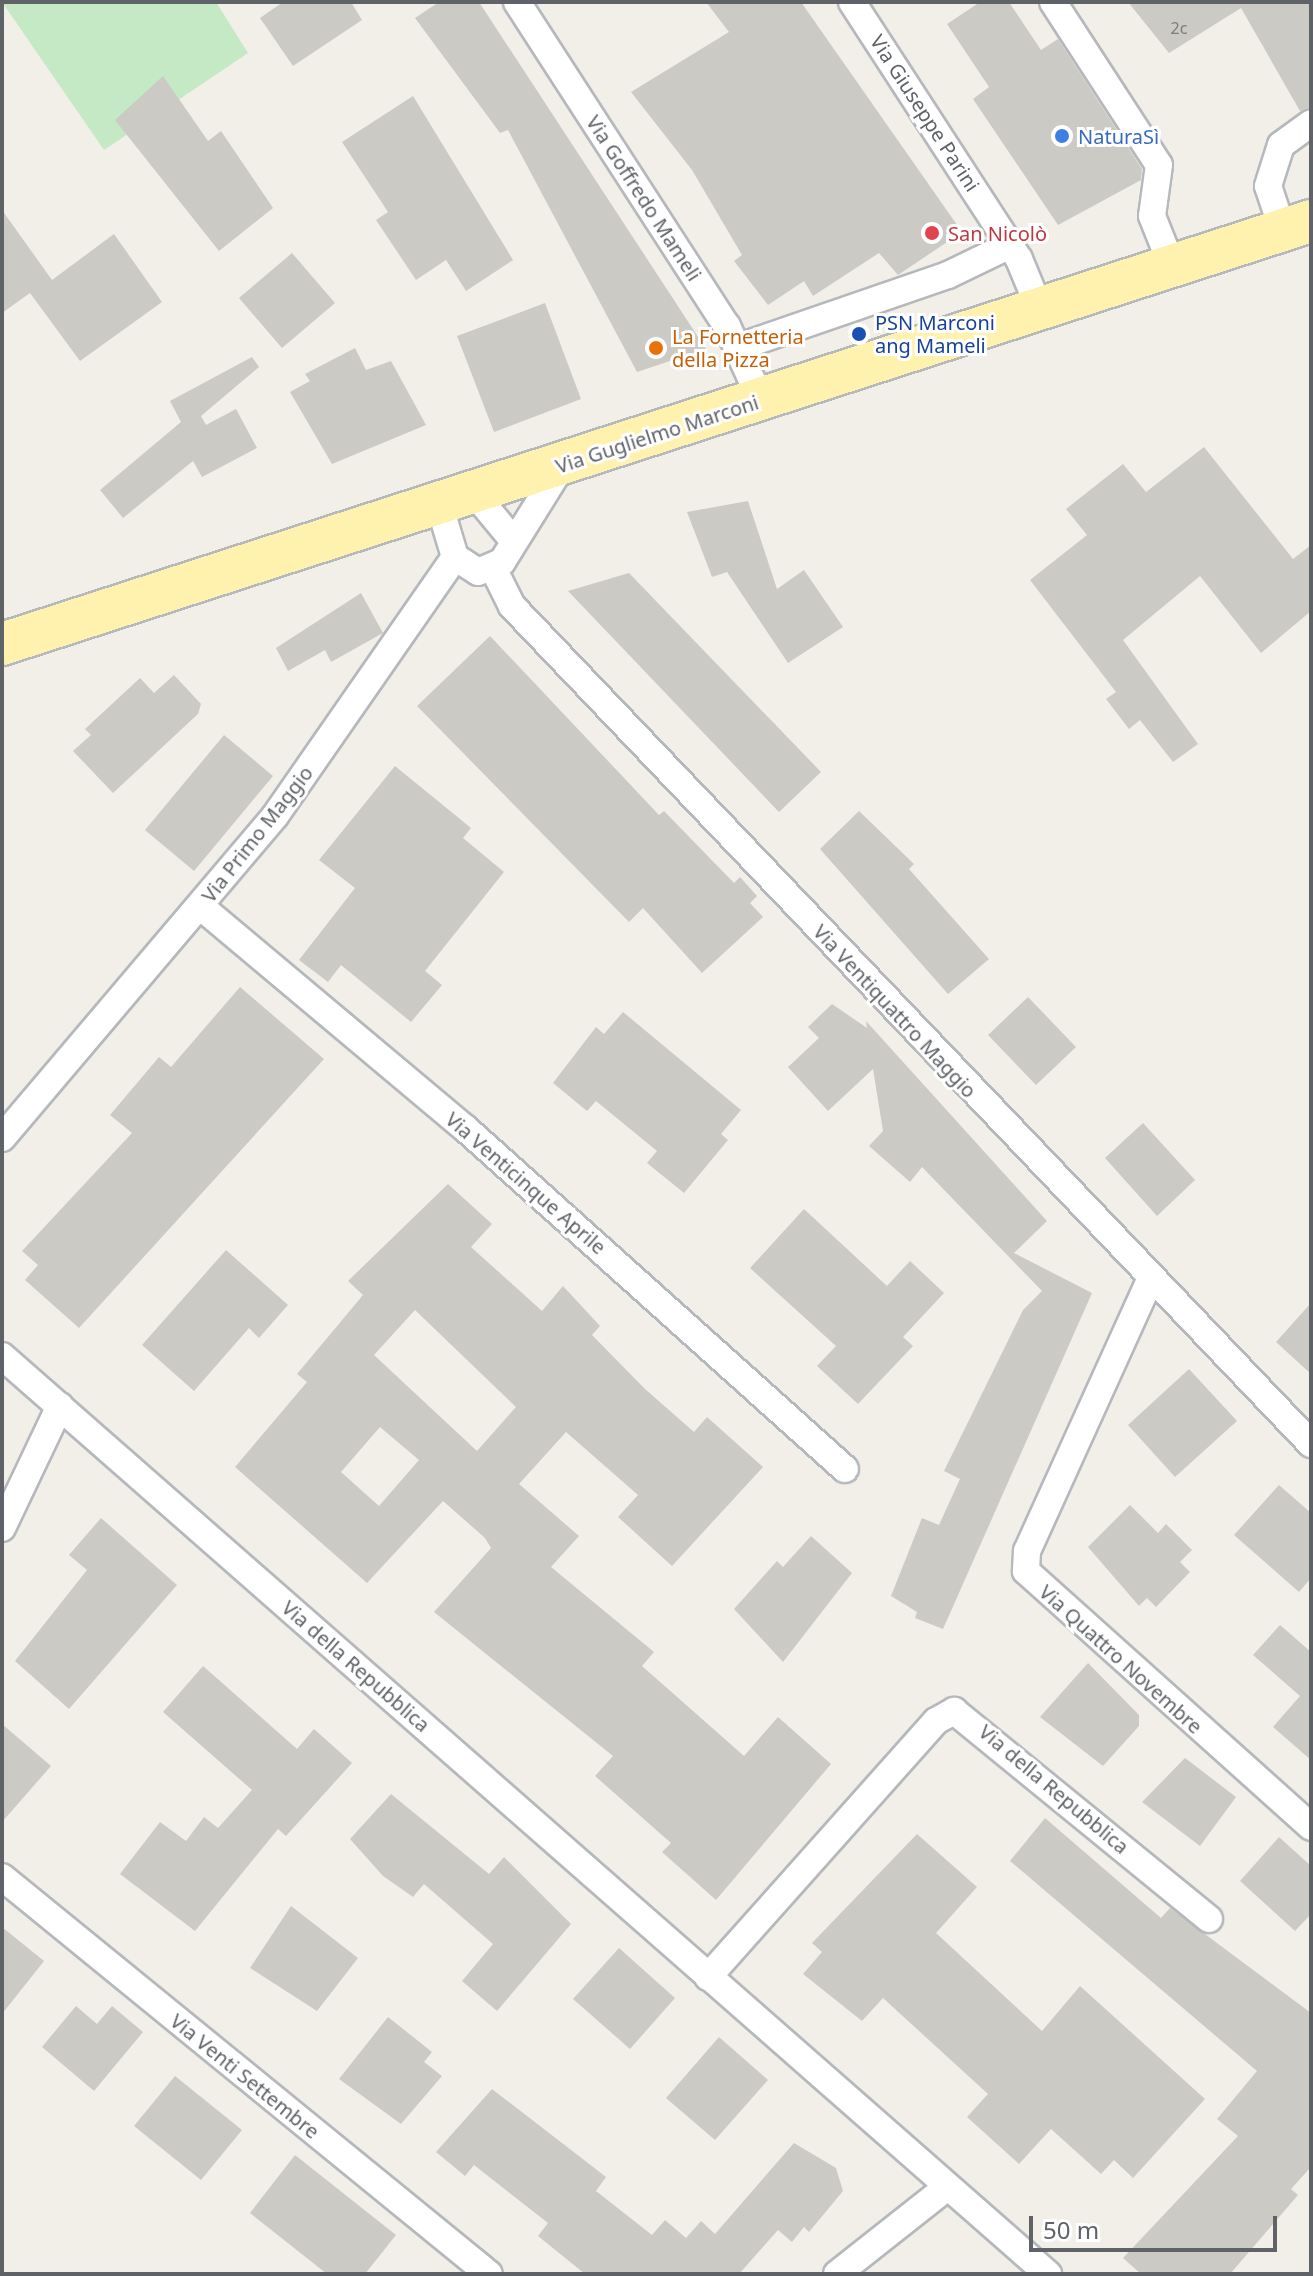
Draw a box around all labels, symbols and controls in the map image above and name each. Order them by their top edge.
house number: 2c [1171,18,1187,38]
street label: Via Giuseppe Parini [865,30,985,196]
street label: Via Goffredo Mameli [582,111,706,285]
place label: NaturaSì [1078,124,1159,148]
marker: NaturaSì [1053,127,1071,145]
place label: San Nicolò [948,221,1047,245]
marker: San Nicolò [923,224,941,242]
place label: PSN Marconi ang Mameli [875,310,995,357]
place label: La Fornetteria della Pizza [672,324,804,371]
marker: PSN Marconi ang Mameli [850,325,868,343]
marker: La Fornetteria della Pizza [647,339,665,357]
street label: Via Guglielmo Marconi [552,390,762,478]
street label: Via Primo Maggio [196,761,318,907]
street label: Via Ventiquattro Maggio [809,919,981,1103]
street label: Via Venticinque Aprile [441,1107,611,1259]
street label: Via Quattro Novembre [1035,1580,1207,1738]
street label: Via della Repubblica [277,1595,435,1737]
street label: Via della Repubblica [974,1719,1134,1859]
street label: Via Venti Settembre [166,2009,324,2143]
scale bar [1033,2200,1281,2250]
text: 50 m [1043,2213,1099,2246]

